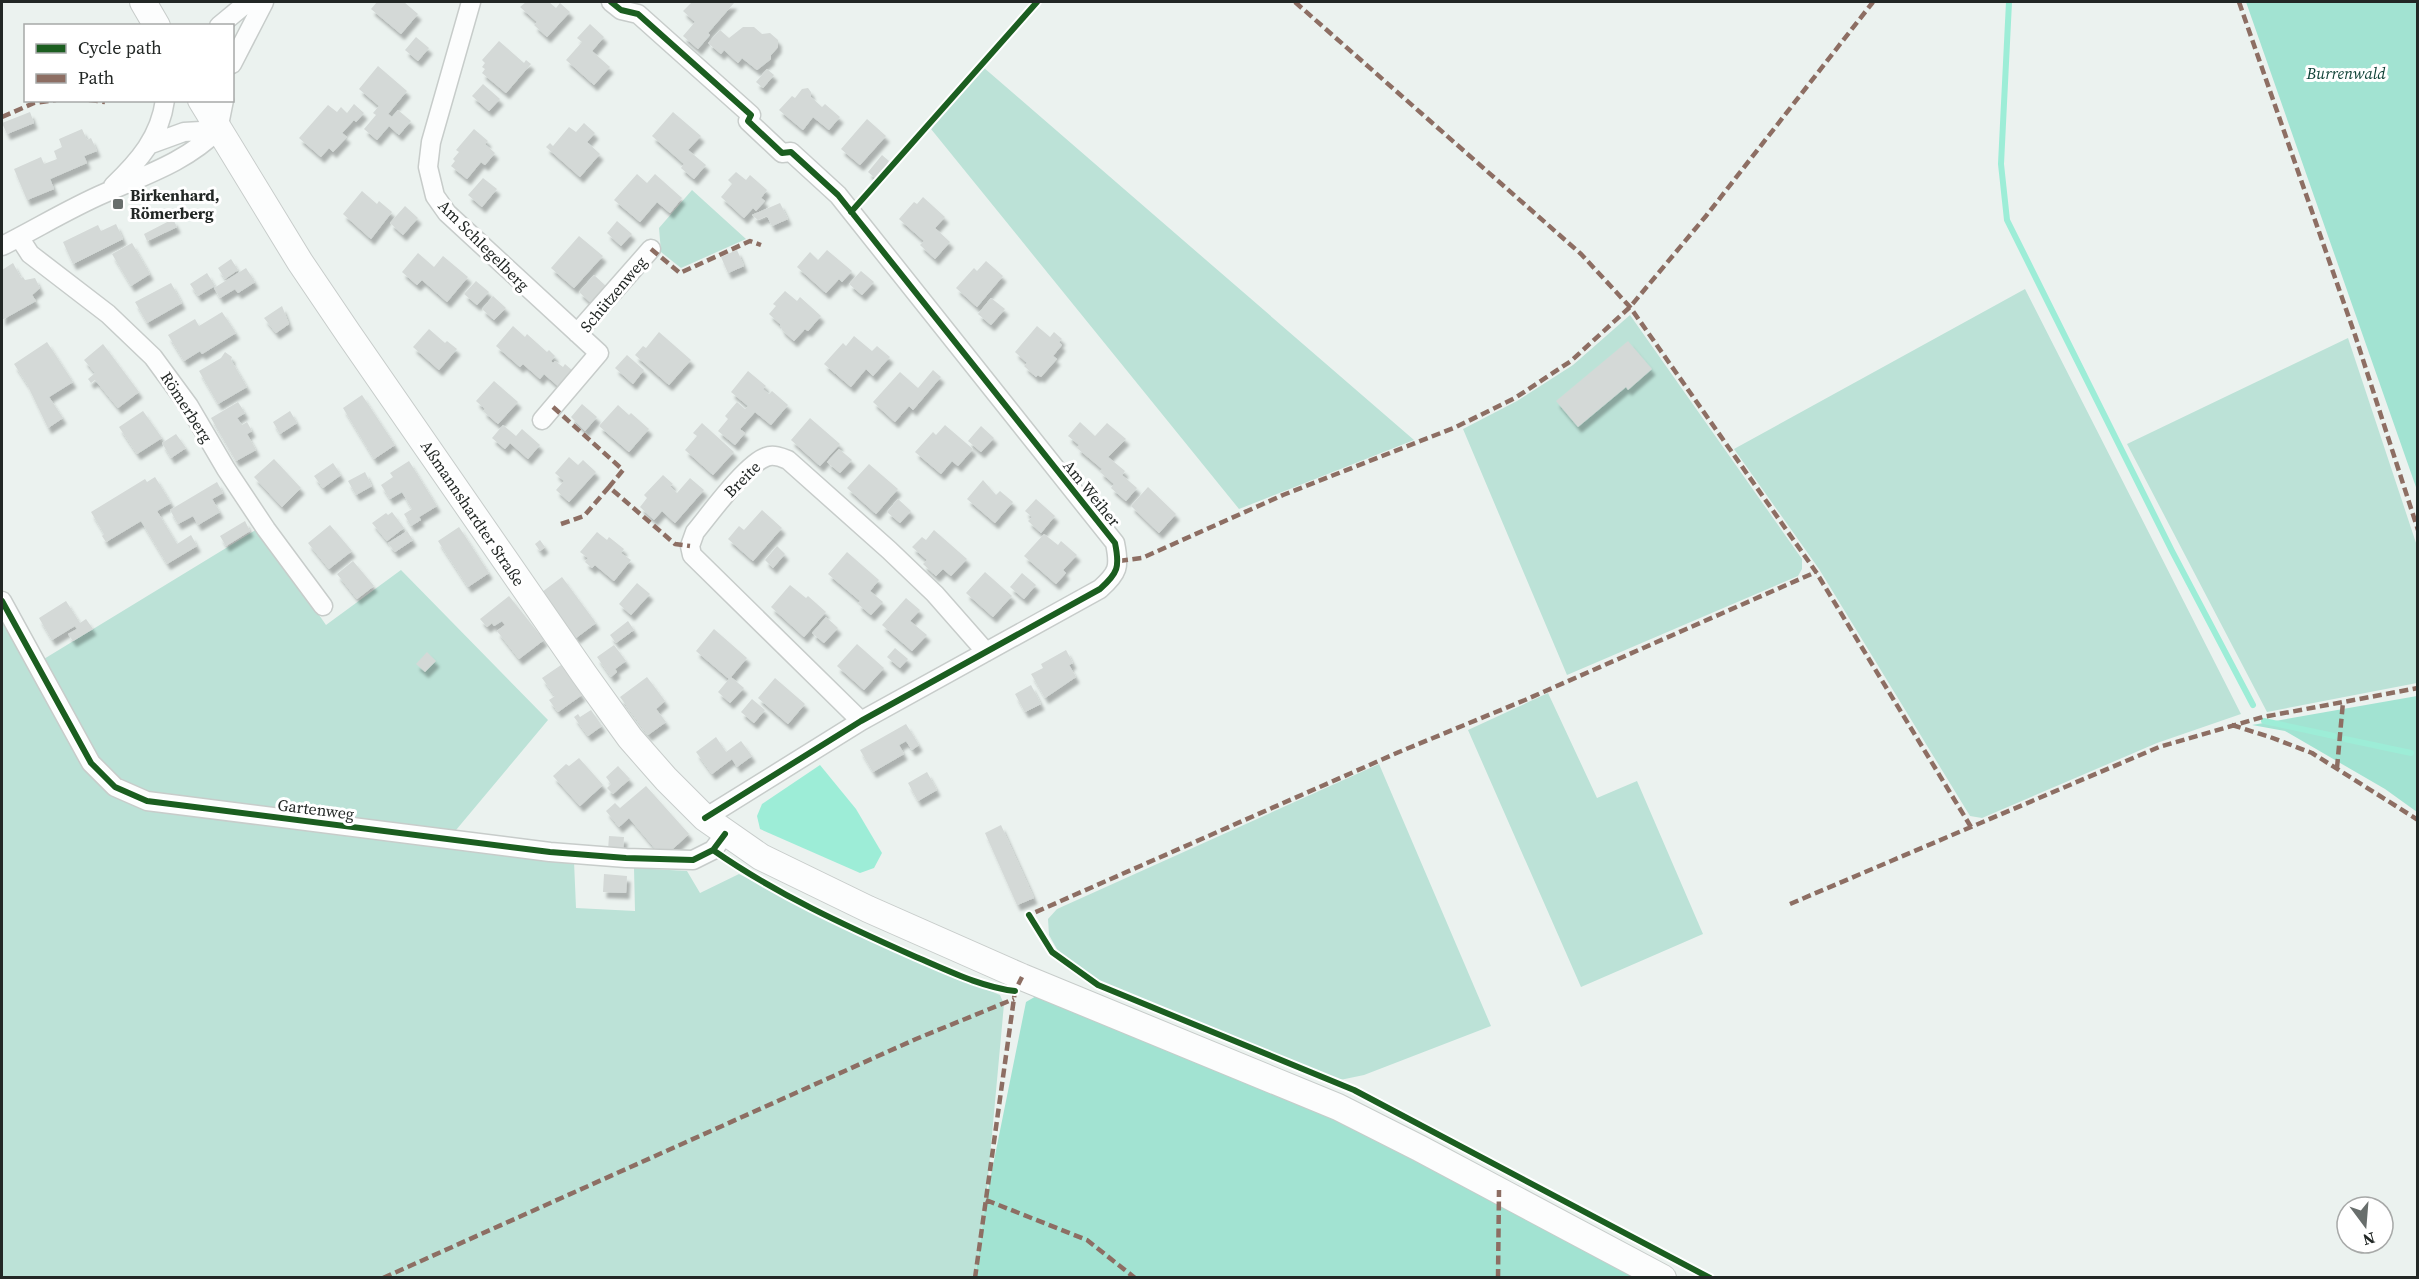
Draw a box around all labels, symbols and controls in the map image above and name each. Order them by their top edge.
legend [24,24,234,102]
text: Cycle path [78,35,162,60]
park label: Burrenwald [2305,62,2386,84]
text: Path [78,65,115,90]
place label: Birkenhard, Römerberg [130,184,220,224]
street label: Am Schlegelberg [434,195,534,295]
marker: Birkenhard, Römerberg [111,197,125,211]
street label: Schützenweg [575,251,651,337]
street label: Römerberg [156,367,218,447]
street label: Aßmannshardter Straße [416,436,530,590]
street label: Am Weiher [1058,455,1126,531]
street label: Breite [719,456,765,502]
street label: Gartenweg [276,793,356,825]
north arrow [2335,1195,2395,1255]
text: N [2360,1227,2378,1252]

